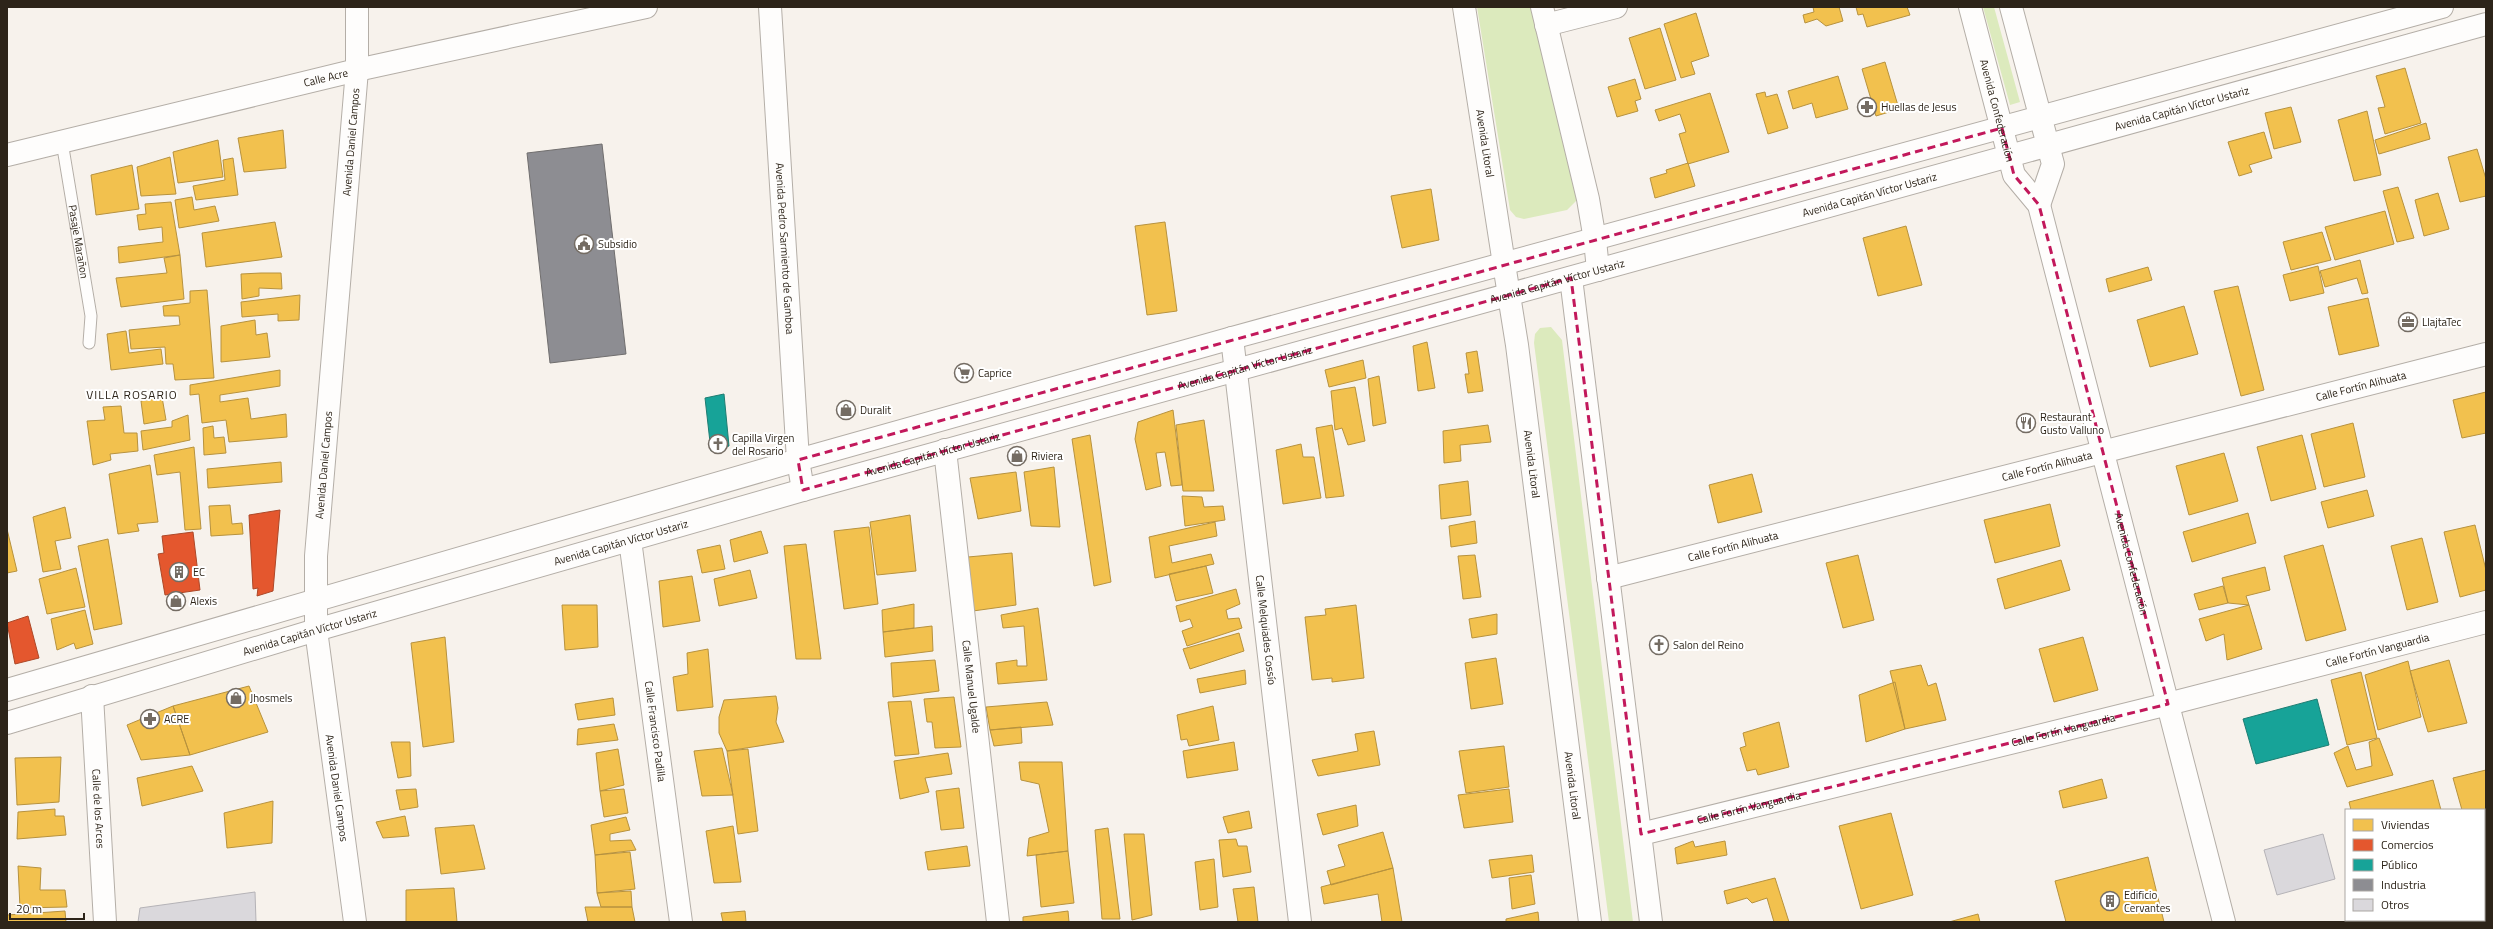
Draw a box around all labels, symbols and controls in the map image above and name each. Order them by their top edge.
street label: Avenida Confederación [1976,57,2018,164]
street label: Calle Acre [302,64,350,91]
street label: Avenida Capitán Víctor Ustariz [2113,82,2251,135]
street label: Avenida Daniel Campos [338,87,363,197]
pharmacy icon: Huellas de Jesus [1856,96,1878,118]
place label: Huellas de Jesus [1881,99,1957,115]
street label: Avenida Litoral [1472,108,1498,178]
street label: Avenida Pedro Sarmiento de Gamboa [772,162,798,335]
street label: Avenida Capitán Víctor Ustariz [1800,168,1939,221]
street label: Pasaje Marañon [65,203,93,280]
public building icon: Subsidio [573,233,595,255]
place label: Subsidio [598,236,637,252]
street label: Avenida Capitán Víctor Ustariz [1488,255,1626,307]
office icon: LlajtaTec [2397,311,2419,333]
place label: LlajtaTec [2422,314,2462,330]
street label: Avenida Capitán Víctor Ustariz [1176,341,1314,394]
supermarket icon: Caprice [953,362,975,384]
place label: Caprice [978,365,1012,381]
street label: Calle Fortín Alihuata [2314,367,2408,405]
district label: VILLA ROSARIO [86,385,178,404]
shop icon: Duralit [835,399,857,421]
place label: Duralit [860,402,891,418]
place label: Restaurant Gusto Valluno [2040,409,2104,438]
street label: Avenida Daniel Campos [311,410,336,519]
restaurant icon: Restaurant Gusto Valluno [2015,412,2037,434]
street label: Avenida Capitán Víctor Ustariz [864,428,1002,480]
street label: Avenida Litoral [1520,429,1544,499]
place label: Capilla Virgen del Rosario [732,430,794,459]
church icon: Capilla Virgen del Rosario [707,433,729,455]
shop icon: Riviera [1006,445,1028,467]
street label: Calle Fortín Alihuata [2000,447,2094,485]
place label: Riviera [1031,448,1063,464]
street label: Avenida Confederación [2111,510,2152,617]
street label: Avenida Capitán Víctor Ustariz [552,515,690,569]
street label: Calle Fortín Alihuata [1686,527,1780,565]
building icon: EC [168,561,190,583]
place label: EC [193,564,205,580]
street label: Calle Melquiades Cossío [1252,574,1280,686]
shop icon: Alexis [165,590,187,612]
place label: Alexis [190,593,217,609]
street label: Avenida Capitán Víctor Ustariz [241,605,379,660]
street label: Calle Fortín Vanguardia [2324,629,2431,671]
church icon: Salon del Reino [1648,634,1670,656]
place label: Salon del Reino [1673,637,1744,653]
street label: Calle Manuel Ugalde [958,639,985,734]
street label: Calle Francisco Padilla [641,680,670,783]
shop icon: Jhosmels [225,687,247,709]
place label: Jhosmels [250,690,292,706]
pharmacy icon: ACRE [139,708,161,730]
street label: Calle Fortín Vanguardia [2010,709,2117,750]
place label: ACRE [164,711,189,727]
street label: Avenida Daniel Campos [322,733,352,843]
street label: Avenida Litoral [1560,750,1585,820]
street label: Calle de los Arces [88,768,109,849]
street label: Calle Fortín Vanguardia [1695,787,1803,828]
legend [2345,809,2485,921]
text: Viviendas [2381,815,2430,834]
text: Comercios [2381,835,2434,854]
text: Público [2381,855,2418,874]
text: Industria [2381,875,2426,894]
place label: Edificio Cervantes [2124,887,2170,916]
building icon: Edificio Cervantes [2099,890,2121,912]
scale bar [10,895,84,921]
text: Otros [2381,895,2410,914]
text: 20 m [16,899,42,918]

